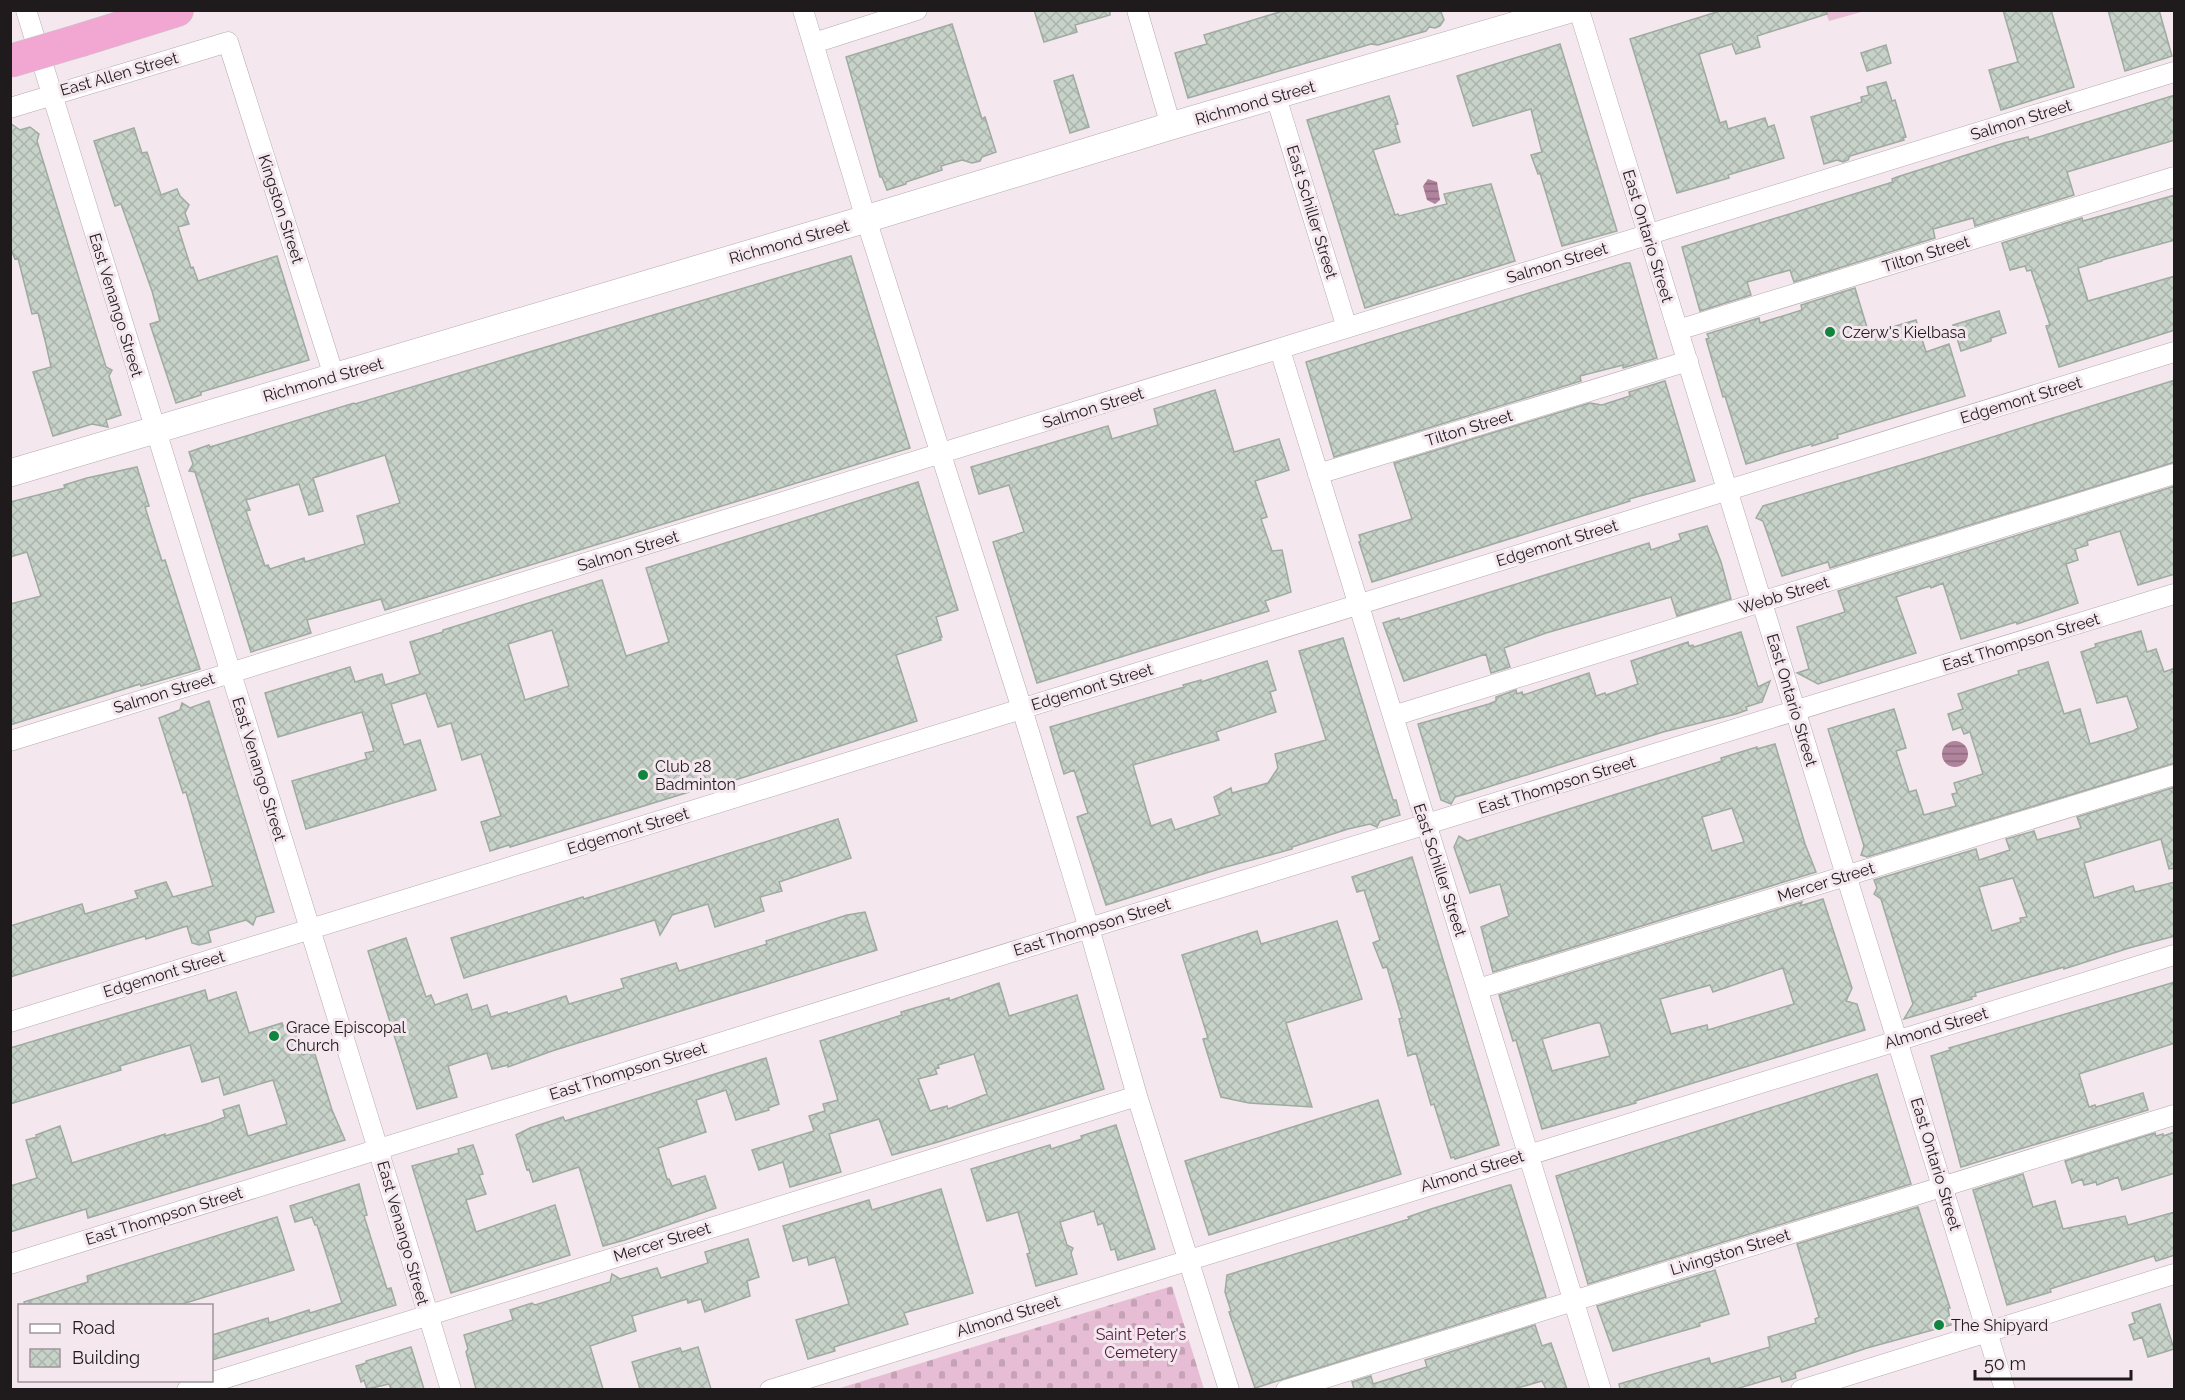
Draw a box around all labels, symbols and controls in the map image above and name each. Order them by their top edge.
street label: East Allen Street [58,48,181,100]
street label: Richmond Street [1193,77,1318,129]
street label: Salmon Street [1968,95,2074,144]
street label: East Schiller Street [1283,143,1342,282]
street label: Kingston Street [254,152,308,266]
street label: East Ontario Street [1619,167,1677,305]
street label: Richmond Street [727,216,852,268]
street label: East Venango Street [85,231,147,380]
street label: Tilton Street [1880,232,1972,276]
street label: Salmon Street [1504,238,1610,287]
place label: Czerw's Kielbasa [1842,323,1966,342]
marker: Czerw's Kielbasa [1823,325,1837,339]
street label: Richmond Street [261,354,386,406]
street label: Edgemont Street [1958,372,2085,428]
street label: Salmon Street [1040,383,1146,432]
street label: Tilton Street [1423,406,1515,450]
street label: Edgemont Street [1494,515,1621,571]
street label: Salmon Street [575,526,681,575]
street label: Webb Street [1737,572,1832,618]
street label: East Thompson Street [1940,609,2102,675]
street label: East Ontario Street [1763,631,1821,769]
street label: Edgemont Street [1029,659,1156,715]
street label: Salmon Street [111,668,217,717]
street label: East Venango Street [228,695,290,844]
street label: East Thompson Street [1476,752,1638,818]
place label: Club 28 Badminton [655,757,736,794]
marker: Club 28 Badminton [636,768,650,782]
street label: East Schiller Street [1410,801,1471,939]
street label: Edgemont Street [565,803,692,859]
street label: Mercer Street [1775,858,1877,906]
street label: East Thompson Street [1011,894,1173,960]
street label: Edgemont Street [101,946,228,1002]
street label: Almond Street [1882,1003,1991,1053]
place label: Grace Episcopal Church [286,1018,406,1055]
marker: Grace Episcopal Church [267,1029,281,1043]
street label: East Thompson Street [547,1038,709,1104]
street label: East Ontario Street [1907,1095,1965,1233]
street label: Almond Street [1418,1146,1527,1196]
street label: East Venango Street [373,1159,433,1308]
street label: East Thompson Street [83,1183,245,1249]
street label: Mercer Street [611,1218,713,1266]
street label: Livingston Street [1668,1225,1793,1279]
street label: Almond Street [954,1291,1063,1341]
legend [18,1304,213,1382]
place label: The Shipyard [1951,1316,2048,1335]
text: Road [72,1317,115,1338]
marker: The Shipyard [1932,1318,1946,1332]
park label: Saint Peter's Cemetery [1096,1325,1187,1362]
scale bar [1975,1343,2131,1381]
text: Building [72,1347,140,1368]
text: 50 m [1984,1353,2026,1374]

